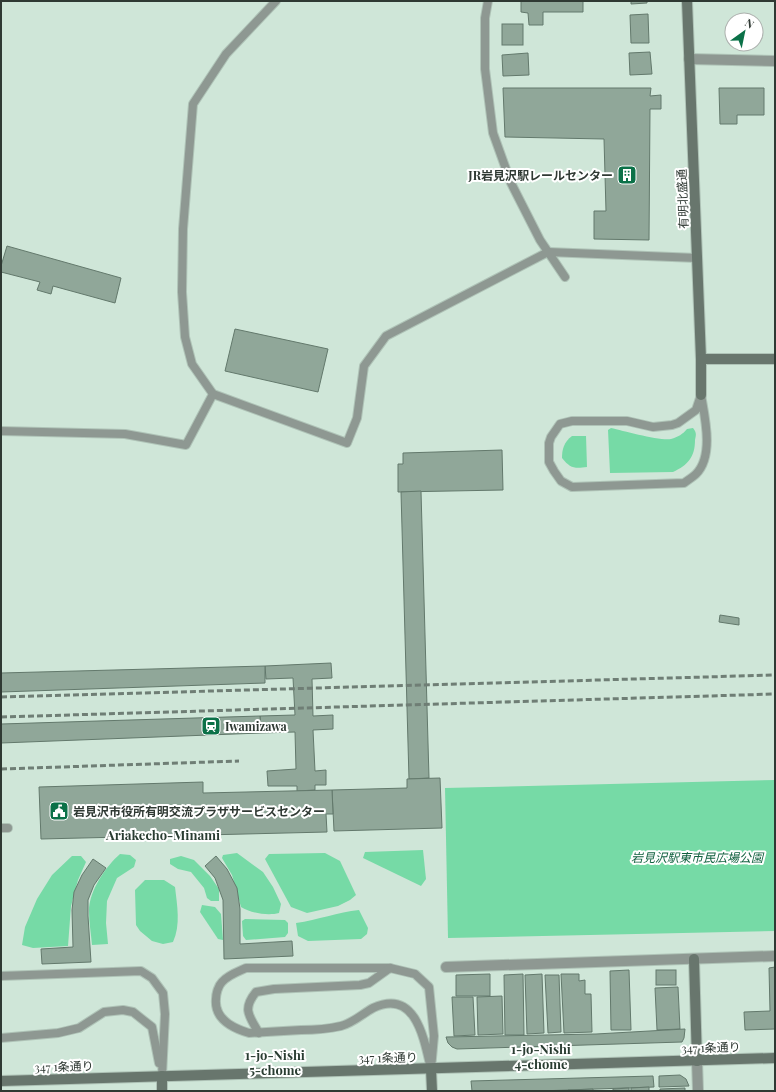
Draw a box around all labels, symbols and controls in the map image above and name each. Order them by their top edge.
north arrow [724,12,764,52]
text: N [742,15,757,32]
building icon: JR岩見沢駅レールセンター [616,164,638,186]
place label: JR岩見沢駅レールセンター [467,167,613,183]
street label: 有明北盛通 [673,169,691,229]
station icon: Iwamizawa [200,715,222,737]
place label: Iwamizawa [225,718,288,734]
public building icon: 岩見沢市役所有明交流プラザサービスセンター [48,800,70,822]
place label: 岩見沢市役所有明交流プラザサービスセンター [73,803,325,819]
district label: Ariakecho-Minami [105,826,220,843]
park label: 岩見沢駅東市民広場公園 [631,849,765,865]
street label: 347 1条通り [681,1038,741,1056]
district label: 1-jo-Nishi 4-chome [511,1040,571,1072]
district label: 1-jo-Nishi 5-chome [245,1046,305,1078]
street label: 347 1条通り [358,1048,418,1066]
street label: 347 1条通り [34,1057,94,1075]

